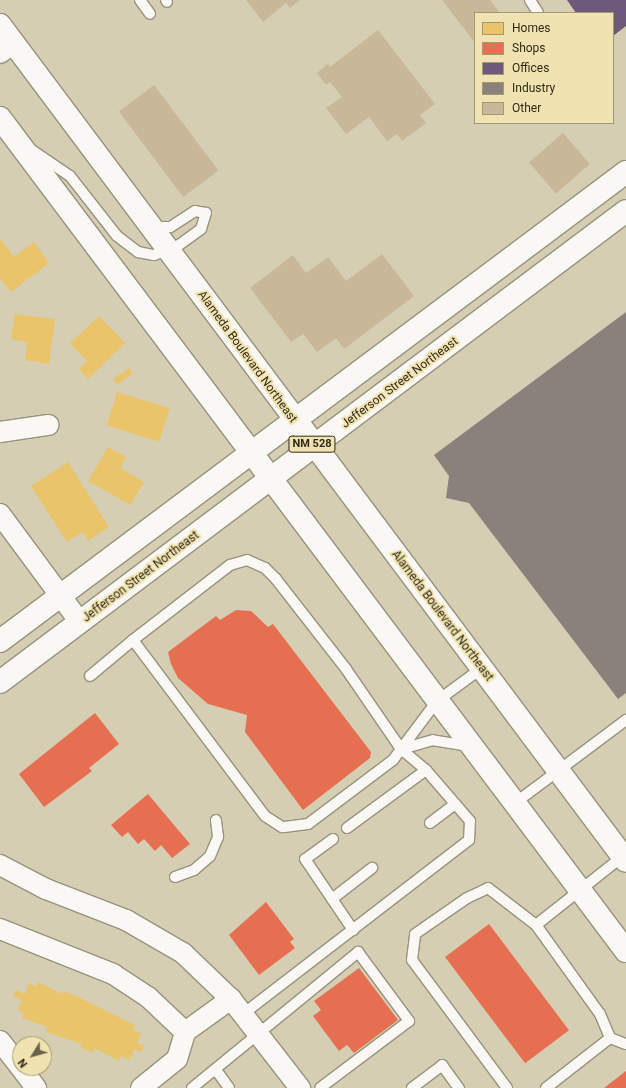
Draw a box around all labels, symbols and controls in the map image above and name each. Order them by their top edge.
legend [474,12,614,124]
text: Homes [512,21,550,35]
text: Shops [512,41,546,55]
text: Offices [512,61,549,75]
text: Industry [512,81,555,95]
text: Other [512,101,541,115]
street label: Alameda Boulevard Northeast [194,288,300,426]
street label: Jefferson Street Northeast [339,334,461,432]
road number: NM 528 [288,435,336,453]
street label: Jefferson Street Northeast [80,528,202,626]
street label: Alameda Boulevard Northeast [388,548,496,684]
north arrow [12,1036,52,1076]
text: N [15,1056,30,1070]

